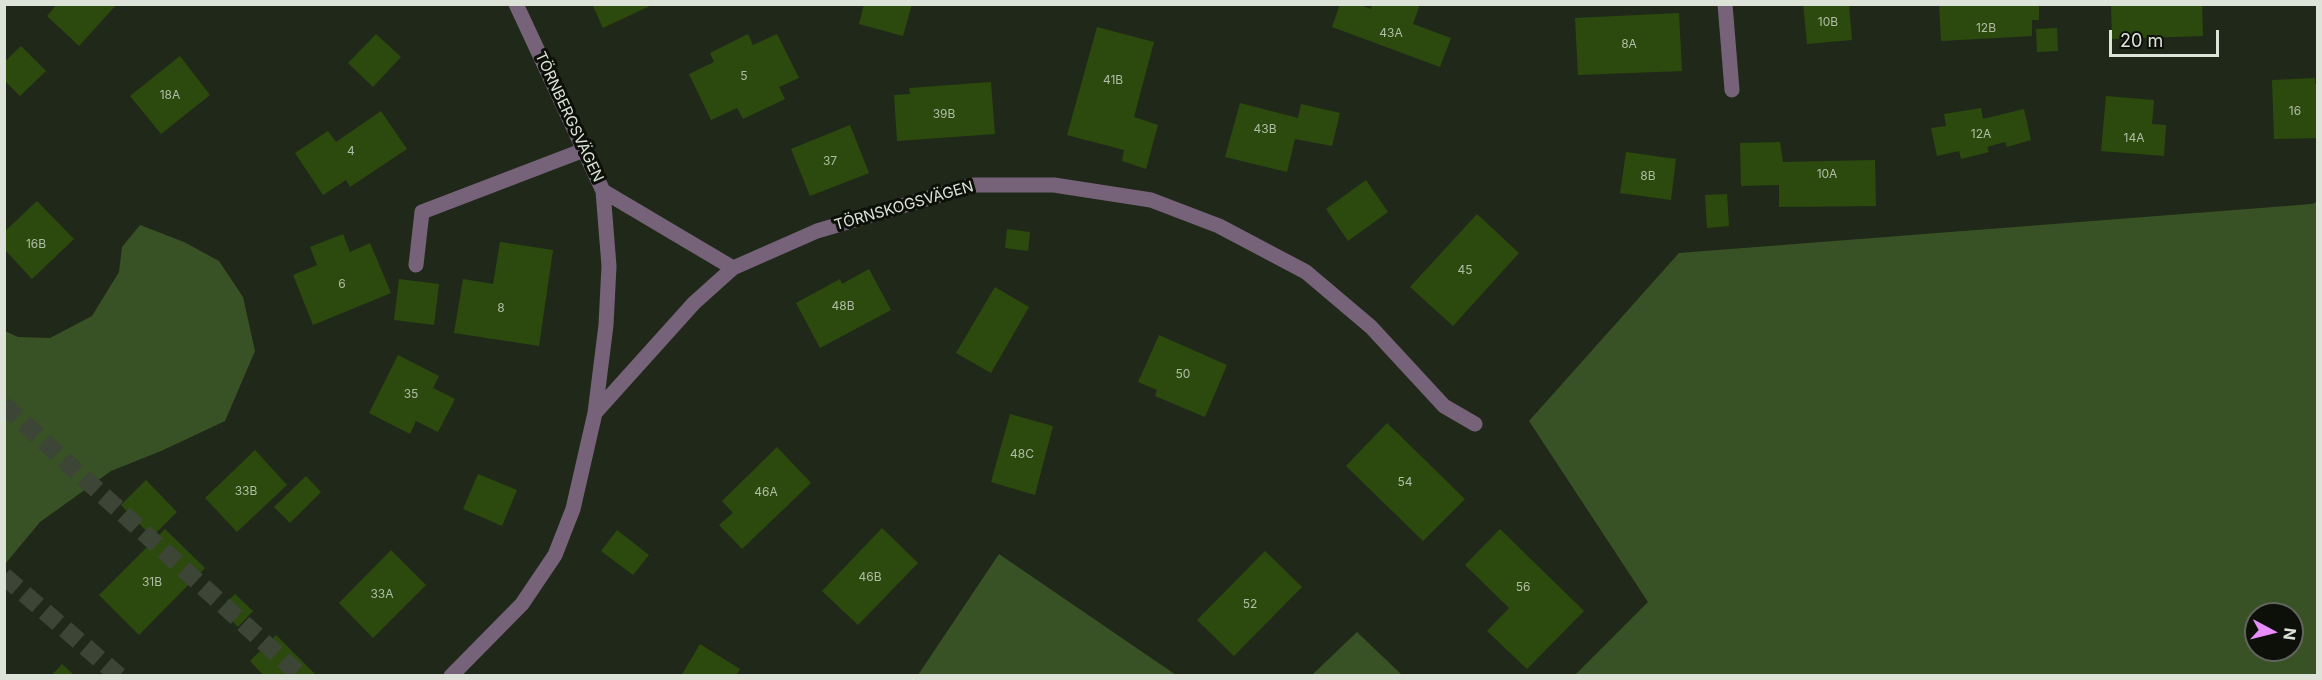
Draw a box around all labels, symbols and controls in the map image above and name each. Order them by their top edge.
house number: 10B [1818,15,1838,29]
scale bar [2112,18,2222,56]
house number: 12B [1976,21,1996,35]
house number: 43A [1379,26,1403,40]
text: 20 m [2120,30,2163,51]
house number: 8A [1621,37,1637,51]
street label: TÖRNBERGSVÄGEN [531,49,607,185]
house number: 5 [740,69,748,83]
house number: 41B [1103,73,1123,87]
house number: 18A [160,88,180,102]
house number: 16 [2289,104,2301,118]
house number: 39B [933,107,955,121]
house number: 43B [1253,122,1277,136]
house number: 12A [1971,127,1991,141]
house number: 14A [2124,131,2144,145]
house number: 4 [347,144,355,158]
house number: 37 [823,154,837,168]
house number: 10A [1817,167,1837,181]
house number: 8B [1640,169,1656,183]
street label: TÖRNSKOGSVÄGEN [832,178,976,234]
house number: 16B [26,237,46,251]
house number: 45 [1457,263,1473,277]
house number: 6 [338,277,346,291]
house number: 48B [831,299,855,313]
house number: 8 [497,301,505,315]
house number: 50 [1176,367,1190,381]
house number: 35 [404,387,418,401]
house number: 48C [1010,447,1034,461]
house number: 54 [1397,475,1413,489]
house number: 33B [235,484,257,498]
house number: 46A [754,485,778,499]
house number: 46B [858,570,882,584]
house number: 31B [142,575,162,589]
house number: 56 [1516,580,1530,594]
house number: 33A [370,587,394,601]
house number: 52 [1243,597,1257,611]
north arrow [2244,602,2304,662]
text: N [2279,627,2301,641]

